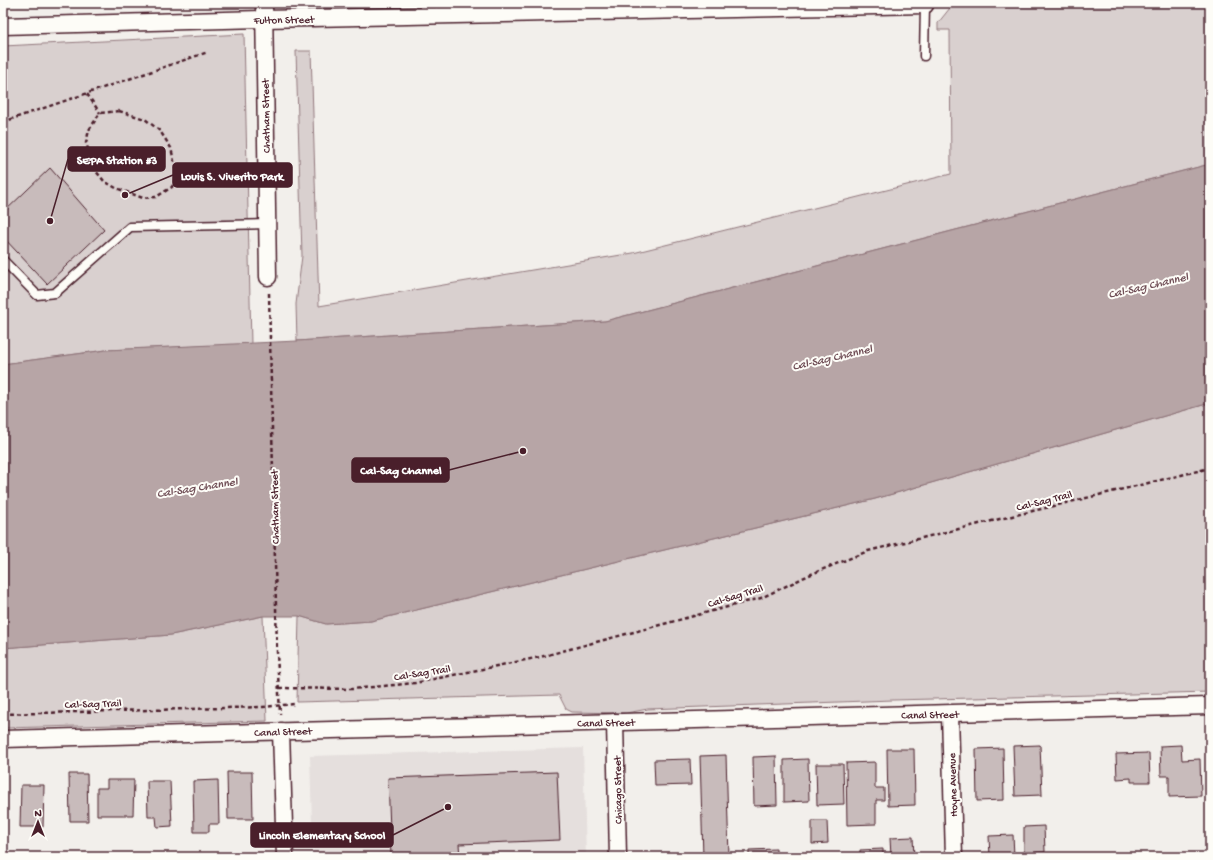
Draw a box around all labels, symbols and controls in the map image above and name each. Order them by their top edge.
street label: Fulton Street [253,14,316,28]
street label: Chatham Street [260,77,274,153]
callout: SEPA Station #3 [68,147,165,171]
text: SEPA Station #3 [77,155,157,169]
callout: Louis S. Viverito Park [173,163,292,187]
text: Louis S. Viverito Park [181,171,285,185]
water label: Cal-Sag Channel [1107,271,1191,303]
water label: Cal-Sag Channel [791,343,875,375]
callout: Cal-Sag Channel [352,458,449,482]
text: Cal-Sag Channel [359,465,442,479]
street label: Chatham Street [269,468,283,544]
water label: Cal-Sag Channel [156,475,240,502]
street label: Cal-Sag Trail [1015,489,1074,515]
street label: Cal-Sag Trail [707,583,765,611]
street label: Cal-Sag Trail [393,663,452,684]
street label: Cal-Sag Trail [64,698,122,712]
street label: Canal Street [901,709,961,723]
street label: Canal Street [577,717,637,731]
street label: Canal Street [254,726,314,740]
street label: Hoyne Avenue [947,752,961,817]
street label: Chicago Street [612,754,626,824]
north arrow [18,802,58,842]
text: N [34,808,42,820]
callout: Lincoln Elementary School [251,823,393,847]
text: Lincoln Elementary School [259,830,386,844]

